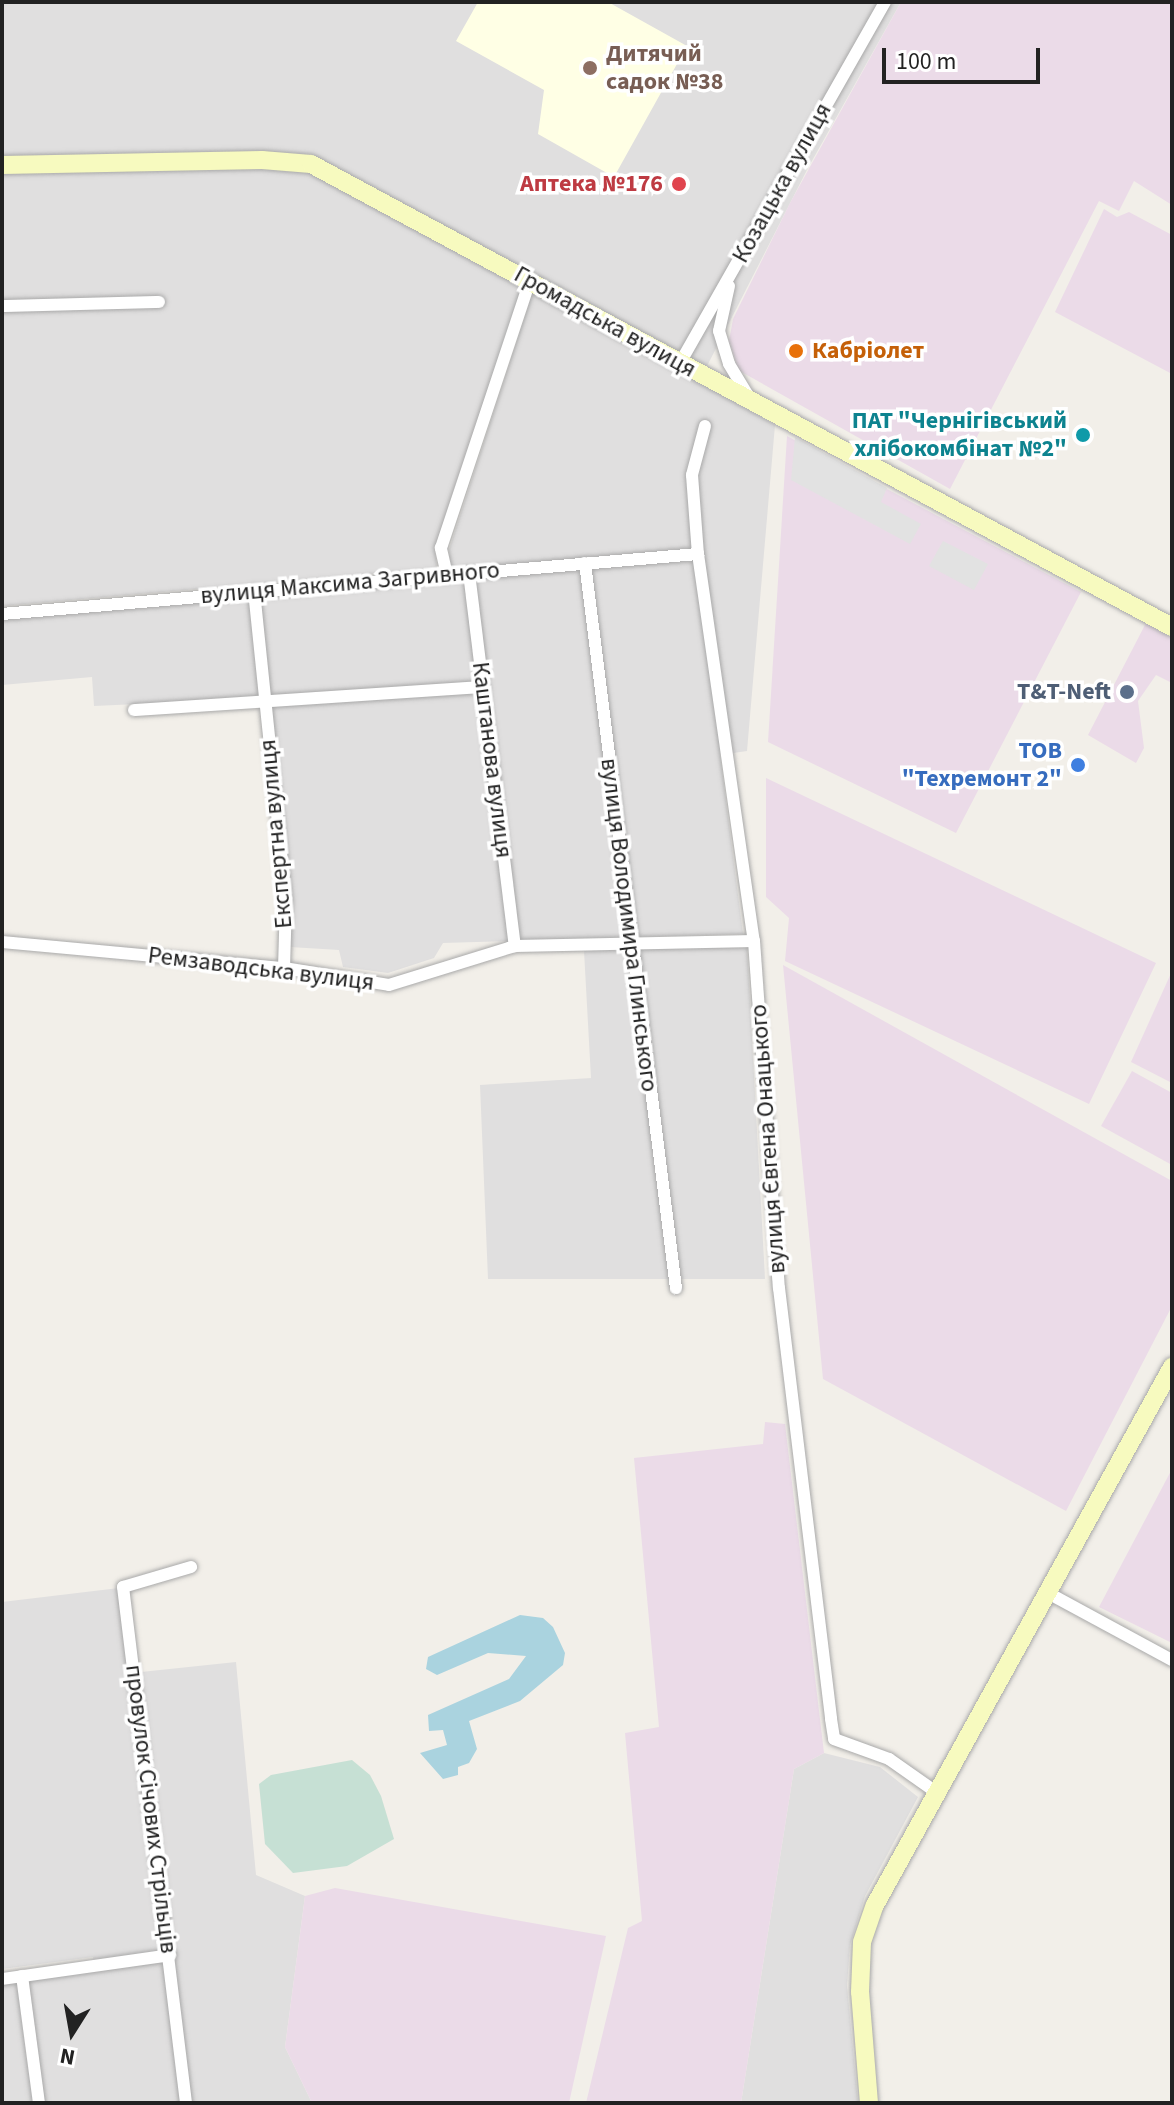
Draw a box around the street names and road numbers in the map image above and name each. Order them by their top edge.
street label: Козацька вулиця [726,98,838,268]
street label: Громадська вулиця [509,260,701,384]
street label: вулиця Максима Загривного [199,556,501,610]
street label: Каштанова вулиця [466,660,518,860]
street label: Експертна вулиця [253,738,299,930]
street label: вулиця Володимира Глинського [594,757,664,1093]
street label: Ремзаводська вулиця [146,941,376,997]
street label: вулиця Євгена Онацького [744,1003,792,1275]
street label: провулок Січових Стрільців [119,1663,183,1955]

